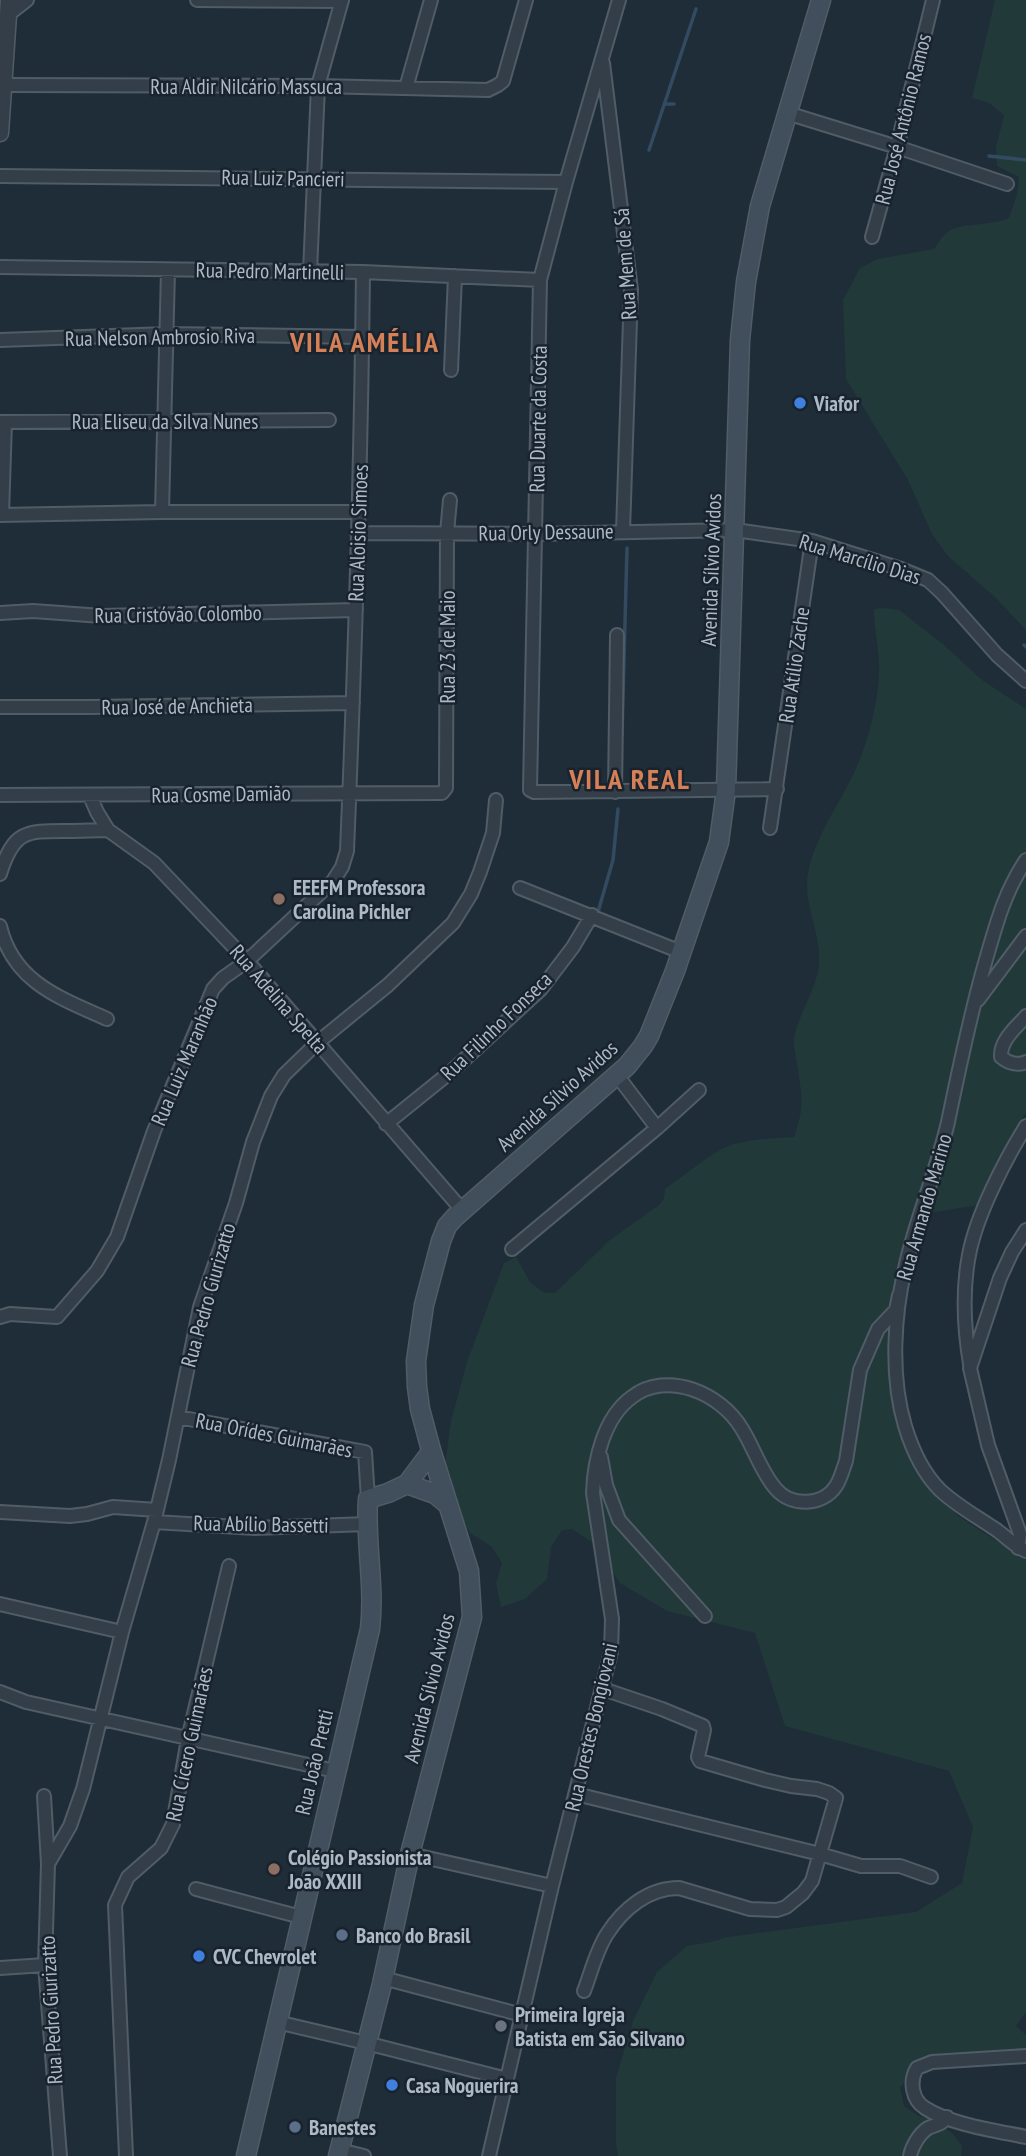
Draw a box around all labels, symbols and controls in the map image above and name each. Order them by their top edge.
street label: Rua José Antônio Ramos [869,31,937,207]
street label: Rua Aldir Nilcário Massuca [150,73,342,100]
street label: Rua Luiz Pancieri [221,163,345,193]
street label: Rua Mem de Sá [608,207,642,321]
street label: Rua Pedro Martinelli [195,256,345,286]
street label: Rua Nelson Ambrosio Riva [65,322,255,352]
district label: VILA AMÉLIA [289,323,440,360]
street label: Rua Duarte da Costa [523,345,553,493]
place label: Viafor [813,390,860,417]
marker: Viafor [792,395,808,411]
street label: Rua Eliseu da Silva Nunes [72,408,258,435]
street label: Rua Aloisio Simoes [342,464,374,602]
street label: Avenida Sílvio Avidos [695,493,727,647]
street label: Rua Orly Dessaune [478,517,614,547]
street label: Rua Marcílio Dias [796,528,924,590]
street label: Rua 23 de Maio [434,590,461,704]
street label: Rua Cristóvão Colombo [94,599,262,629]
street label: Rua Atílio Zache [773,605,815,725]
street label: Rua José de Anchieta [101,691,253,721]
district label: VILA REAL [568,760,691,797]
street label: Rua Cosme Damião [151,779,291,809]
place label: EEEFM Professora Carolina Pichler [293,874,426,925]
marker: EEEFM Professora Carolina Pichler [271,891,287,907]
street label: Rua Adelina Spelta [224,939,334,1059]
street label: Rua Filinho Fonseca [434,966,558,1086]
street label: Rua Luiz Maranhão [145,992,223,1130]
street label: Avenida Sílvio Avidos [491,1035,623,1157]
street label: Rua Armando Marino [890,1130,958,1284]
street label: Rua Pedro Giurizatto [175,1220,241,1370]
street label: Rua Orídes Guimarães [193,1407,355,1463]
street label: Rua Abílio Bassetti [193,1509,329,1539]
street label: Avenida Sílvio Avidos [397,1610,461,1766]
street label: Rua Orestes Bongiovani [559,1640,623,1814]
street label: Rua Cícero Guimarães [159,1664,219,1824]
street label: Rua João Pretti [289,1707,339,1817]
place label: Colégio Passionista João XXIII [287,1844,432,1895]
marker: Colégio Passionista João XXIII [266,1861,282,1877]
place label: Banco do Brasil [356,1922,471,1949]
marker: Banco do Brasil [334,1927,350,1943]
street label: Rua Pedro Giurizatto [34,1935,68,2085]
place label: CVC Chevrolet [213,1943,316,1970]
marker: CVC Chevrolet [191,1948,207,1964]
place label: Primeira Igreja Batista em São Silvano [515,2001,685,2052]
marker: Primeira Igreja Batista em São Silvano [493,2018,509,2034]
place label: Casa Noguerira [406,2072,519,2099]
marker: Casa Noguerira [384,2077,400,2093]
place label: Banestes [309,2114,376,2141]
marker: Banestes [287,2119,303,2135]

